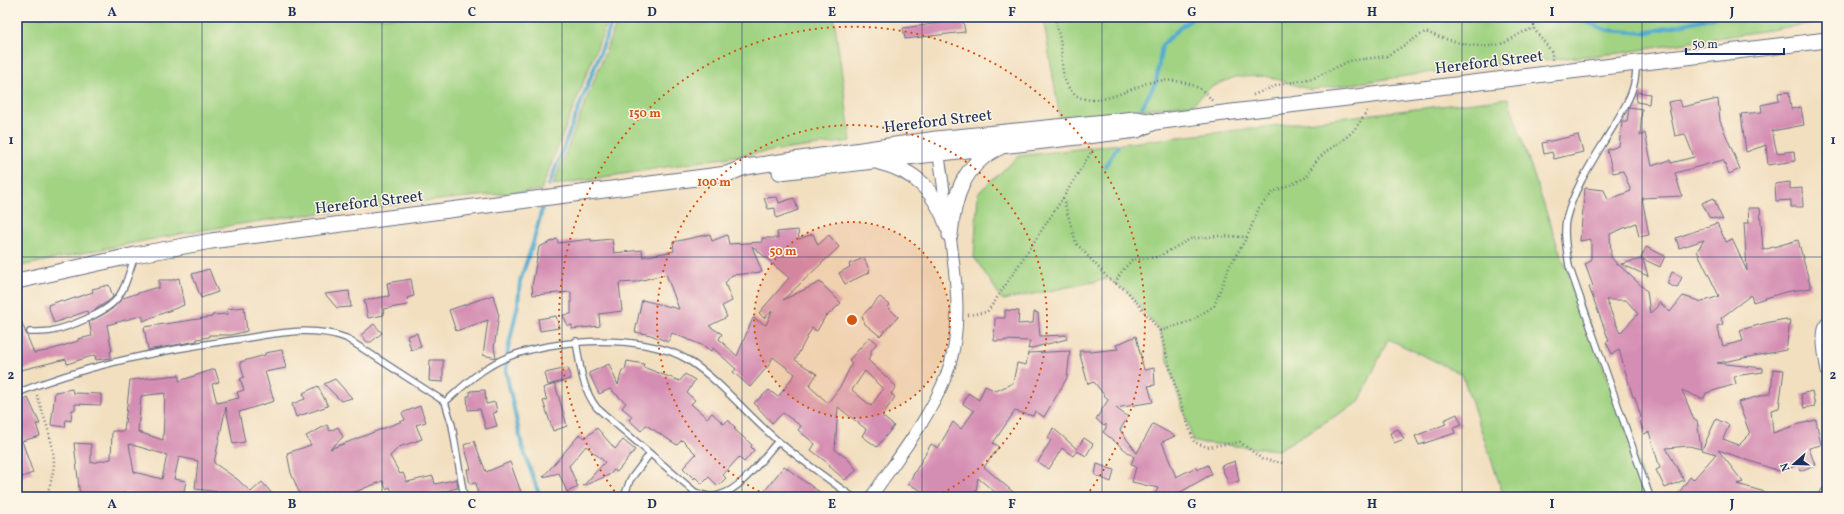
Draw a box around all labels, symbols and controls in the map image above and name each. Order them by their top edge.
text: A [107,4,117,22]
text: B [288,4,297,22]
text: C [468,4,476,22]
text: D [647,4,657,22]
text: E [828,4,836,22]
text: F [1008,4,1016,22]
text: G [1187,4,1197,22]
text: H [1367,4,1377,22]
text: I [1550,4,1555,22]
text: J [1729,4,1735,22]
scale bar [1686,30,1784,56]
text: 50 m [1692,37,1718,53]
street label: Hereford Street [1434,45,1545,81]
street label: Hereford Street [883,104,994,140]
text: 150 m [629,106,661,122]
text: 1 [8,132,14,150]
text: 1 [1830,132,1836,150]
text: 100 m [697,175,731,191]
street label: Hereford Street [314,185,425,221]
text: 50 m [769,244,797,260]
centre of rings [845,313,859,327]
text: 2 [8,367,15,385]
text: 2 [1830,367,1837,385]
north arrow [1774,444,1814,484]
text: N [1778,461,1794,473]
text: A [107,496,117,514]
text: B [288,496,297,514]
text: C [468,496,476,514]
text: D [647,496,657,514]
text: E [828,496,836,514]
text: F [1008,496,1016,514]
text: G [1187,496,1197,514]
text: H [1367,496,1377,514]
text: I [1550,496,1555,514]
text: J [1729,496,1735,514]

